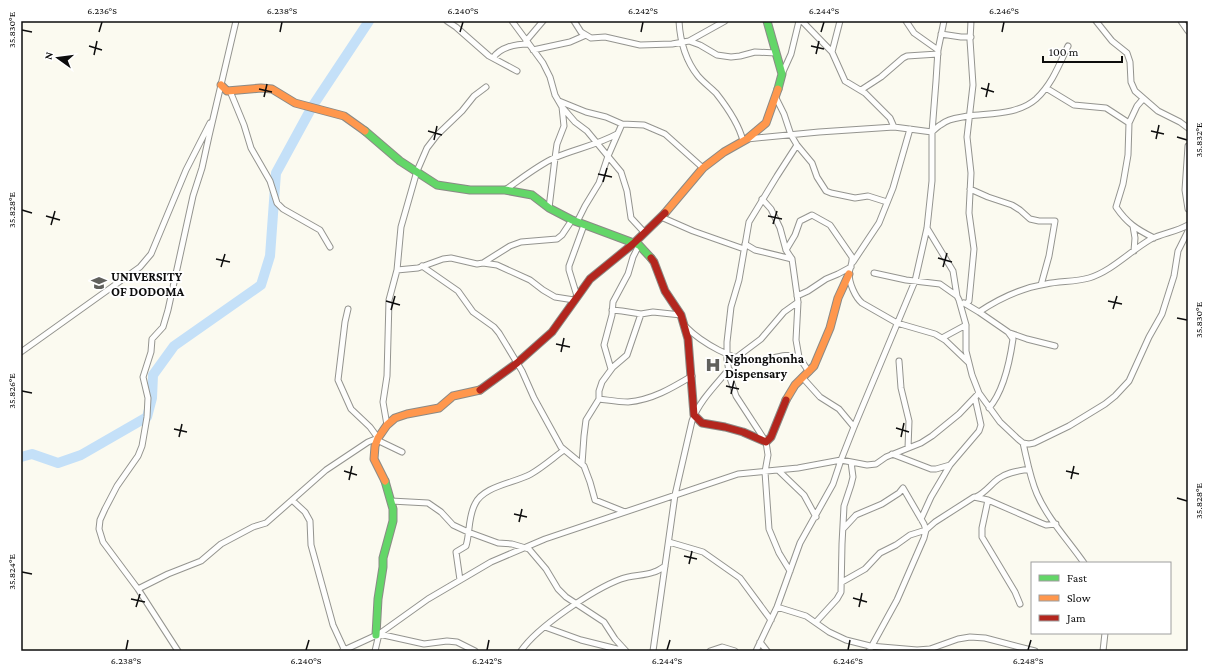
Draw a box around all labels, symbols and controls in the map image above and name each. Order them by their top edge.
text: 6.236°S [87,5,117,16]
text: 6.238°S [267,5,297,16]
text: 6.240°S [448,5,479,16]
text: 6.242°S [628,5,658,16]
text: 6.244°S [809,5,839,16]
text: 6.246°S [989,5,1019,16]
text: 35.830°E [6,11,17,48]
north arrow [38,38,78,78]
scale bar [1043,38,1122,64]
text: 100 m [1049,45,1079,59]
text: N [42,50,55,61]
text: 35.832°E [1193,122,1204,158]
text: 35.828°E [6,191,17,228]
place label: UNIVERSITY OF DODOMA [111,269,185,299]
school or university icon: UNIVERSITY OF DODOMA [90,274,108,292]
text: 35.830°E [1193,301,1204,338]
place label: Nghonghonha Dispensary [725,351,805,381]
hospital icon: Nghonghonha Dispensary [704,356,722,374]
text: 35.826°E [6,373,17,409]
text: 35.828°E [1193,482,1204,519]
text: 35.824°E [6,554,17,590]
legend [1031,562,1171,634]
text: Fast [1067,571,1088,585]
text: Slow [1067,591,1091,605]
text: Jam [1066,611,1086,625]
text: 6.238°S [111,655,141,666]
text: 6.240°S [291,655,322,666]
text: 6.242°S [472,655,502,666]
text: 6.244°S [652,655,682,666]
text: 6.246°S [833,655,863,666]
text: 6.248°S [1013,655,1044,666]

